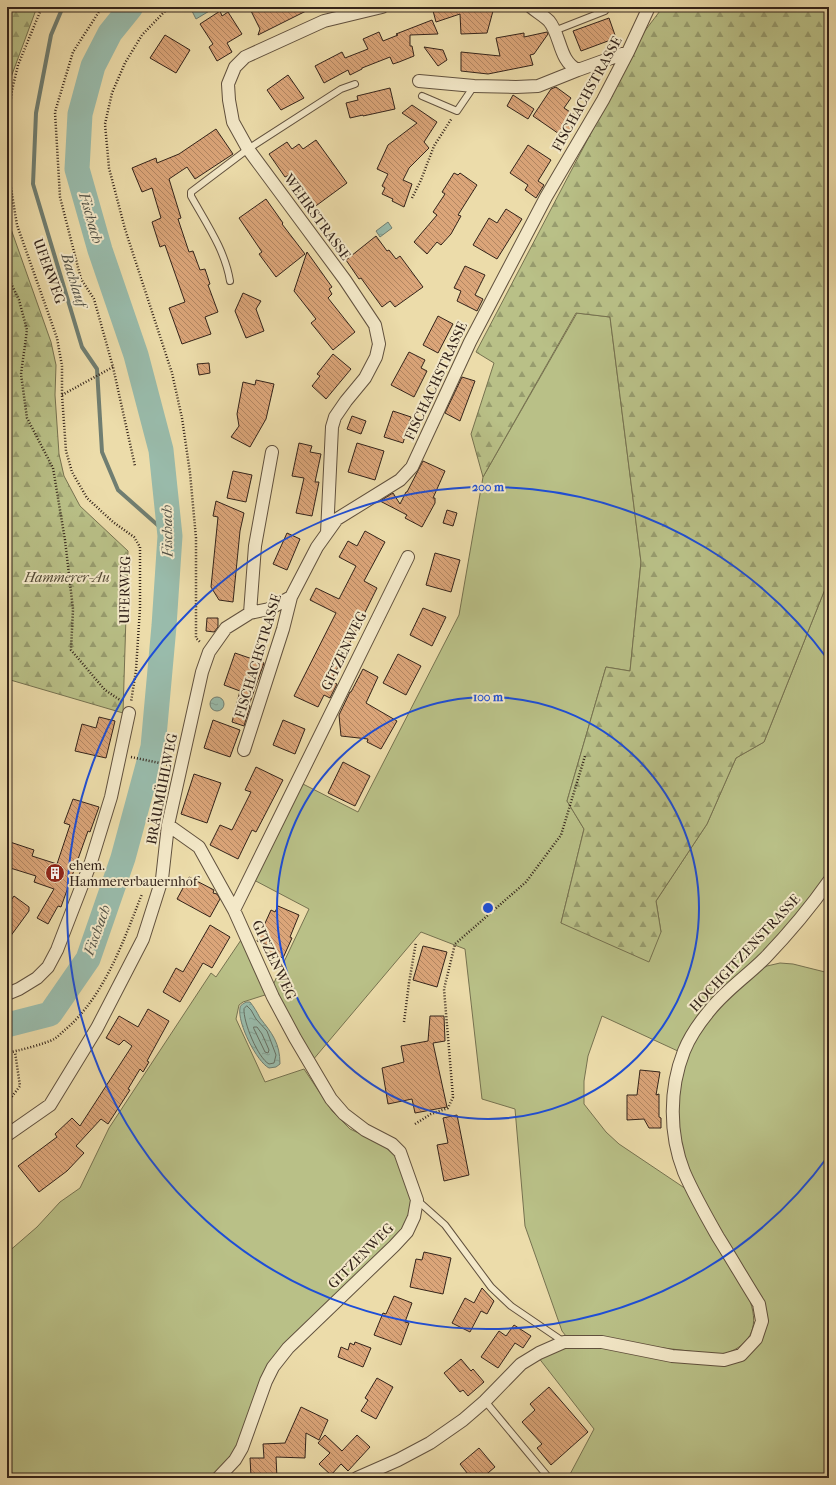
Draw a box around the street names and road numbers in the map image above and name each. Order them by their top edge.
street label: FISCHACHSTRASSE [548,33,626,154]
street label: WEHRSTRASSE [279,170,354,264]
street label: UFERWEG [29,236,69,306]
street label: FISCHACHSTRASSE [401,319,471,443]
street label: UFERWEG [116,556,134,624]
street label: FISCHACHSTRASSE [231,591,285,720]
street label: GITZENWEG [318,609,370,693]
street label: BRÄUMÜHLWEG [143,732,181,846]
street label: HOCHGITZENSTRASSE [686,890,804,1015]
street label: GITZENWEG [248,918,300,1003]
street label: GITZENWEG [325,1220,397,1292]

